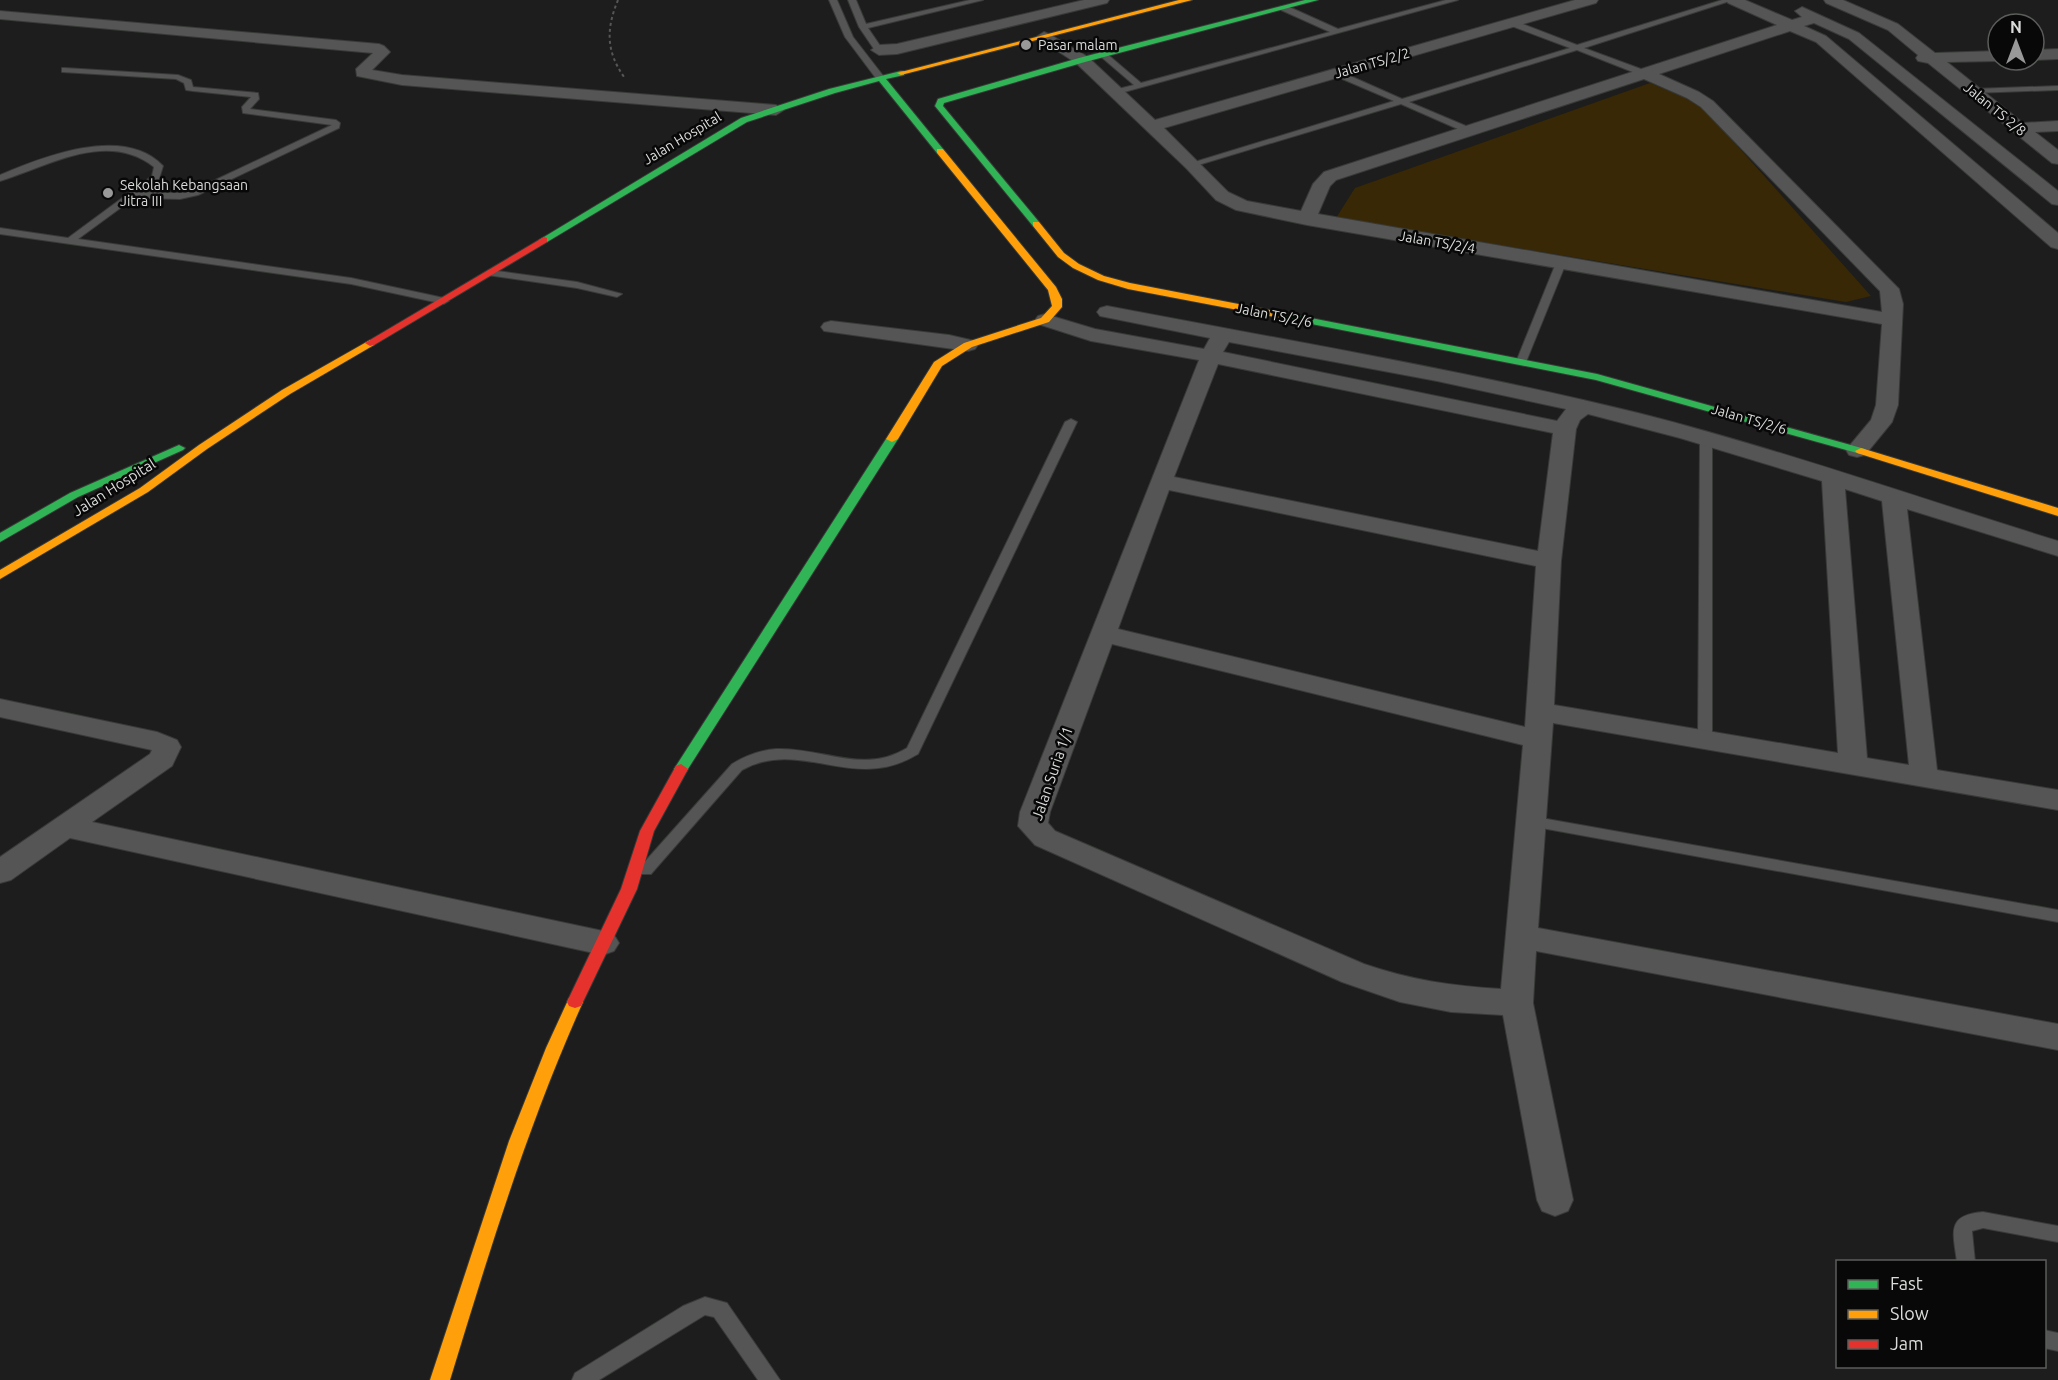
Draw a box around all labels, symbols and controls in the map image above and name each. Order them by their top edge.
north arrow [1986,12,2046,72]
text: N [2010,18,2022,36]
place label: Pasar malam [1038,37,1117,53]
marker: Pasar malam [1019,38,1033,52]
street label: Jalan TS/2/2 [1333,45,1411,81]
street label: Jalan TS 2/8 [1961,79,2029,139]
street label: Jalan Hospital [640,108,724,168]
place label: Sekolah Kebangsaan Jitra III [120,177,248,209]
marker: Sekolah Kebangsaan Jitra III [101,186,115,200]
street label: Jalan TS/2/4 [1398,227,1477,257]
street label: Jalan TS/2/6 [1234,300,1314,330]
street label: Jalan TS/2/6 [1710,401,1788,437]
street label: Jalan Hospital [69,455,159,519]
street label: Jalan Suria 1/1 [1028,724,1076,822]
legend [1836,1260,2046,1368]
text: Fast [1890,1273,1923,1293]
text: Slow [1890,1303,1929,1323]
text: Jam [1890,1333,1924,1353]

